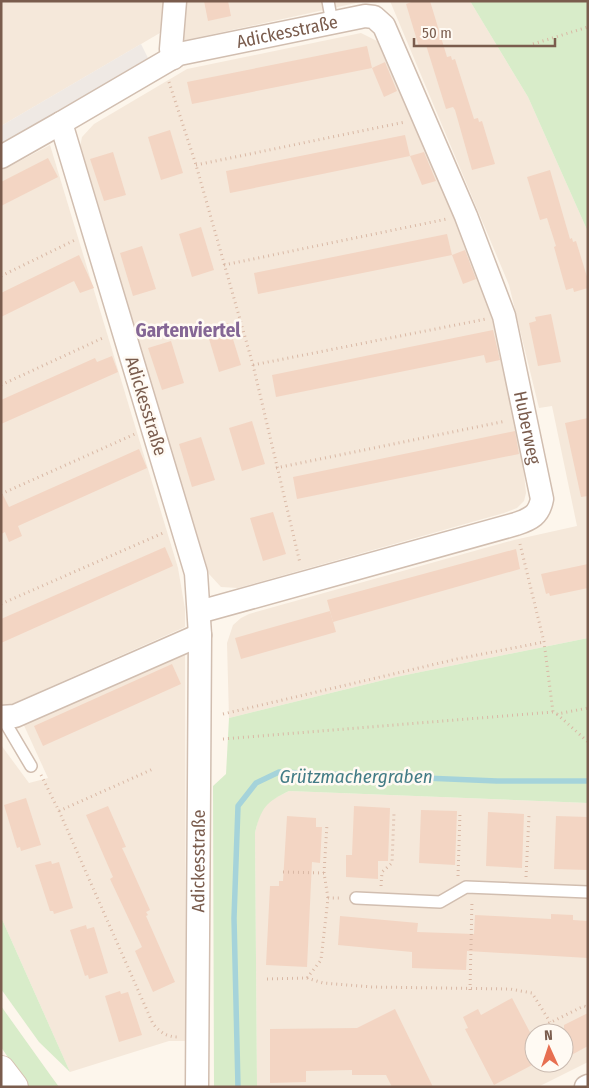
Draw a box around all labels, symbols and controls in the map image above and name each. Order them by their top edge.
street label: Adickesstraße [235,11,340,53]
scale bar [414,15,555,47]
text: 50 m [422,24,452,42]
district label: Gartenviertel [135,319,241,342]
street label: Adickesstraße [120,354,172,458]
street label: Huberweg [509,389,546,467]
water label: Grützmachergraben [279,765,433,788]
street label: Adickesstraße [187,809,210,912]
north arrow [524,1023,574,1073]
text: N [544,1027,553,1044]

